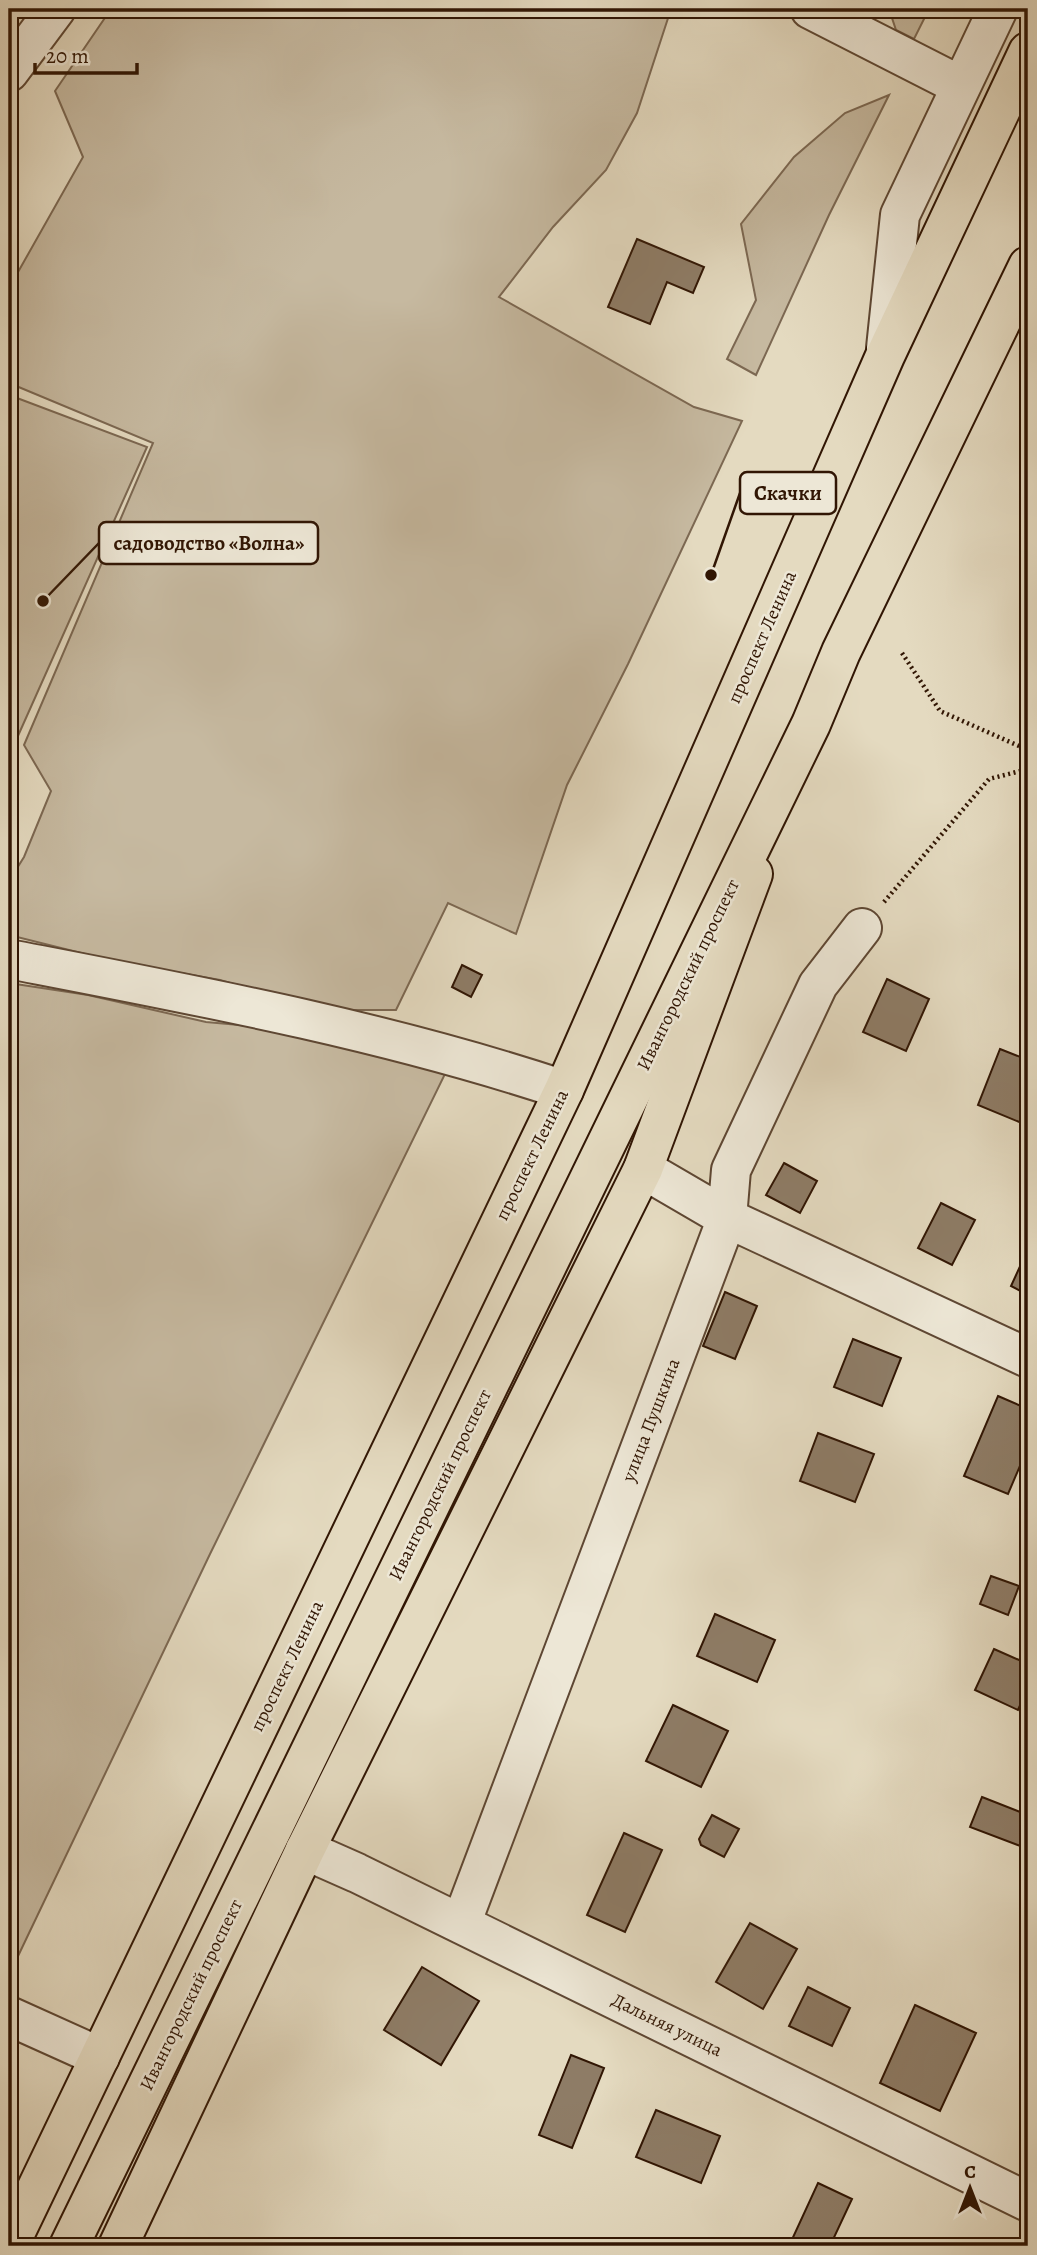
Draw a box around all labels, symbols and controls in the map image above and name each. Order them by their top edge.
scale bar [35,32,136,76]
text: 20 m [46,42,89,70]
callout: Скачки [740,472,836,514]
text: Скачки [754,479,822,507]
callout: садоводство «Волна» [99,522,318,564]
text: садоводство «Волна» [113,529,305,557]
street label: проспект Ленина [721,566,803,708]
street label: Ивангородский проспект [630,874,746,1075]
street label: проспект Ленина [489,1085,575,1225]
street label: улица Пушкина [615,1354,687,1486]
street label: Ивангородский проспект [382,1384,498,1585]
street label: проспект Ленина [244,1596,330,1736]
street label: Ивангородский проспект [133,1894,249,2095]
street label: Дальняя улица [607,1987,727,2063]
north arrow [936,2154,1006,2224]
text: С [964,2159,976,2185]

